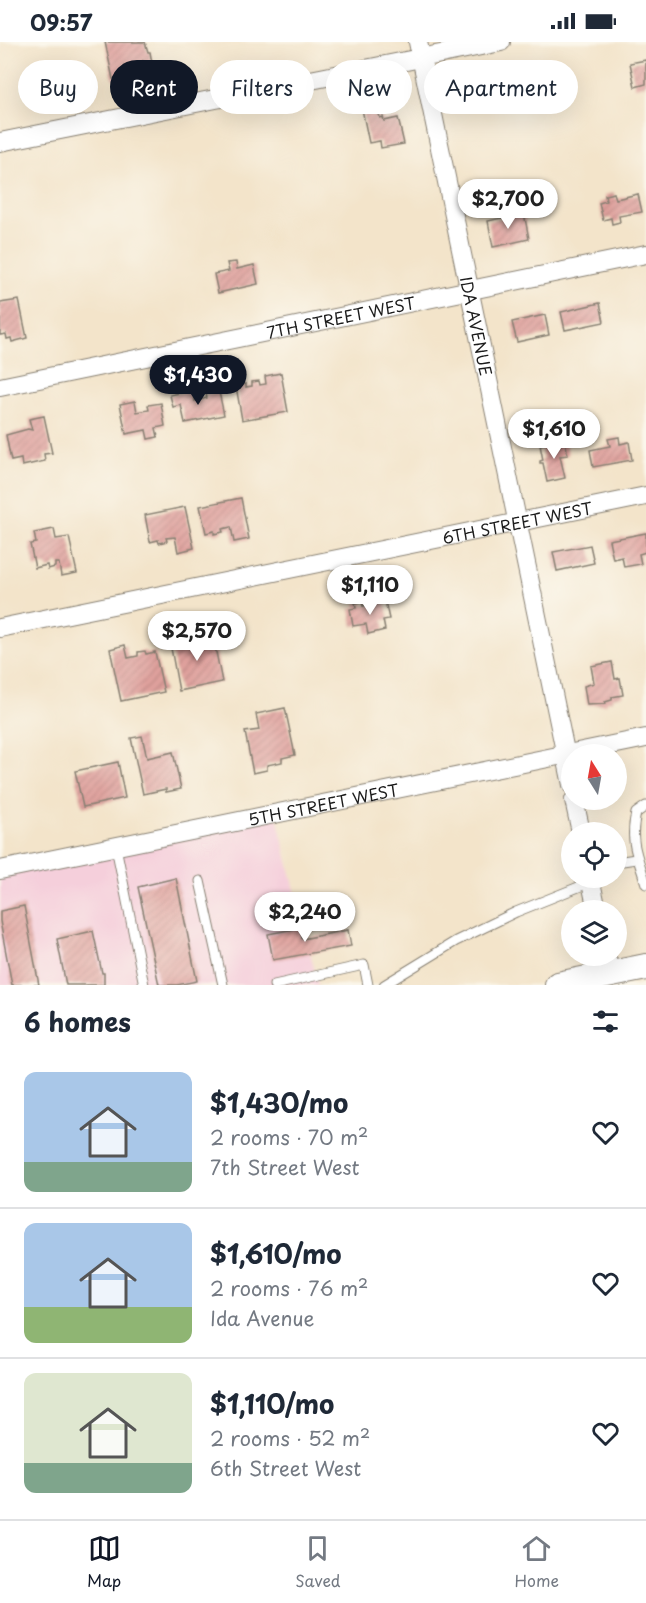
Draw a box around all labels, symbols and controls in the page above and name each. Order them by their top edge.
text: 09:57 [30,5,92,38]
chip: Buy [18,60,98,114]
chip: Rent [110,60,198,114]
chip: Filters [210,60,314,114]
chip: New [326,60,412,114]
chip: Apartment [424,60,578,114]
pin: $2,700 [459,179,557,230]
text: $2,700 [472,183,544,213]
street label: IDA AVENUE [455,274,499,378]
street label: 7TH STREET WEST [264,290,417,344]
pin: $1,430 [149,355,247,406]
text: $1,430 [164,359,232,389]
pin: $1,610 [505,409,603,460]
text: $1,610 [522,413,586,443]
street label: 6TH STREET WEST [440,495,594,549]
pin: $1,110 [321,565,419,616]
text: $1,110 [341,569,399,599]
pin: $2,570 [148,611,246,662]
text: $2,570 [162,615,232,645]
north arrow [561,744,627,810]
map controls [561,744,627,966]
street label: 5TH STREET WEST [246,777,401,831]
button: locate [561,822,627,888]
pin: $2,240 [256,892,354,943]
text: $2,240 [268,896,342,926]
button: layers [561,900,627,966]
text: 6 homes [24,1002,131,1041]
icon: filters [589,1005,622,1038]
text: $1,430/mo [210,1083,348,1122]
icon: home [72,1096,144,1168]
icon: heart [589,1116,622,1149]
text: 2 rooms · 70 m² [210,1122,368,1152]
text: 7th Street West [210,1152,360,1182]
text: $1,610/mo [210,1234,342,1273]
icon: home [72,1247,144,1319]
icon: heart [589,1267,622,1300]
text: 2 rooms · 76 m² [210,1273,368,1303]
text: Ida Avenue [210,1303,314,1333]
text: $1,110/mo [210,1384,334,1423]
icon: home [72,1397,144,1469]
icon: heart [589,1417,622,1450]
text: 2 rooms · 52 m² [210,1423,370,1453]
text: 6th Street West [210,1453,361,1483]
tab: Map [87,1532,121,1592]
tab: Saved [295,1532,341,1592]
tab: Home [515,1532,559,1592]

